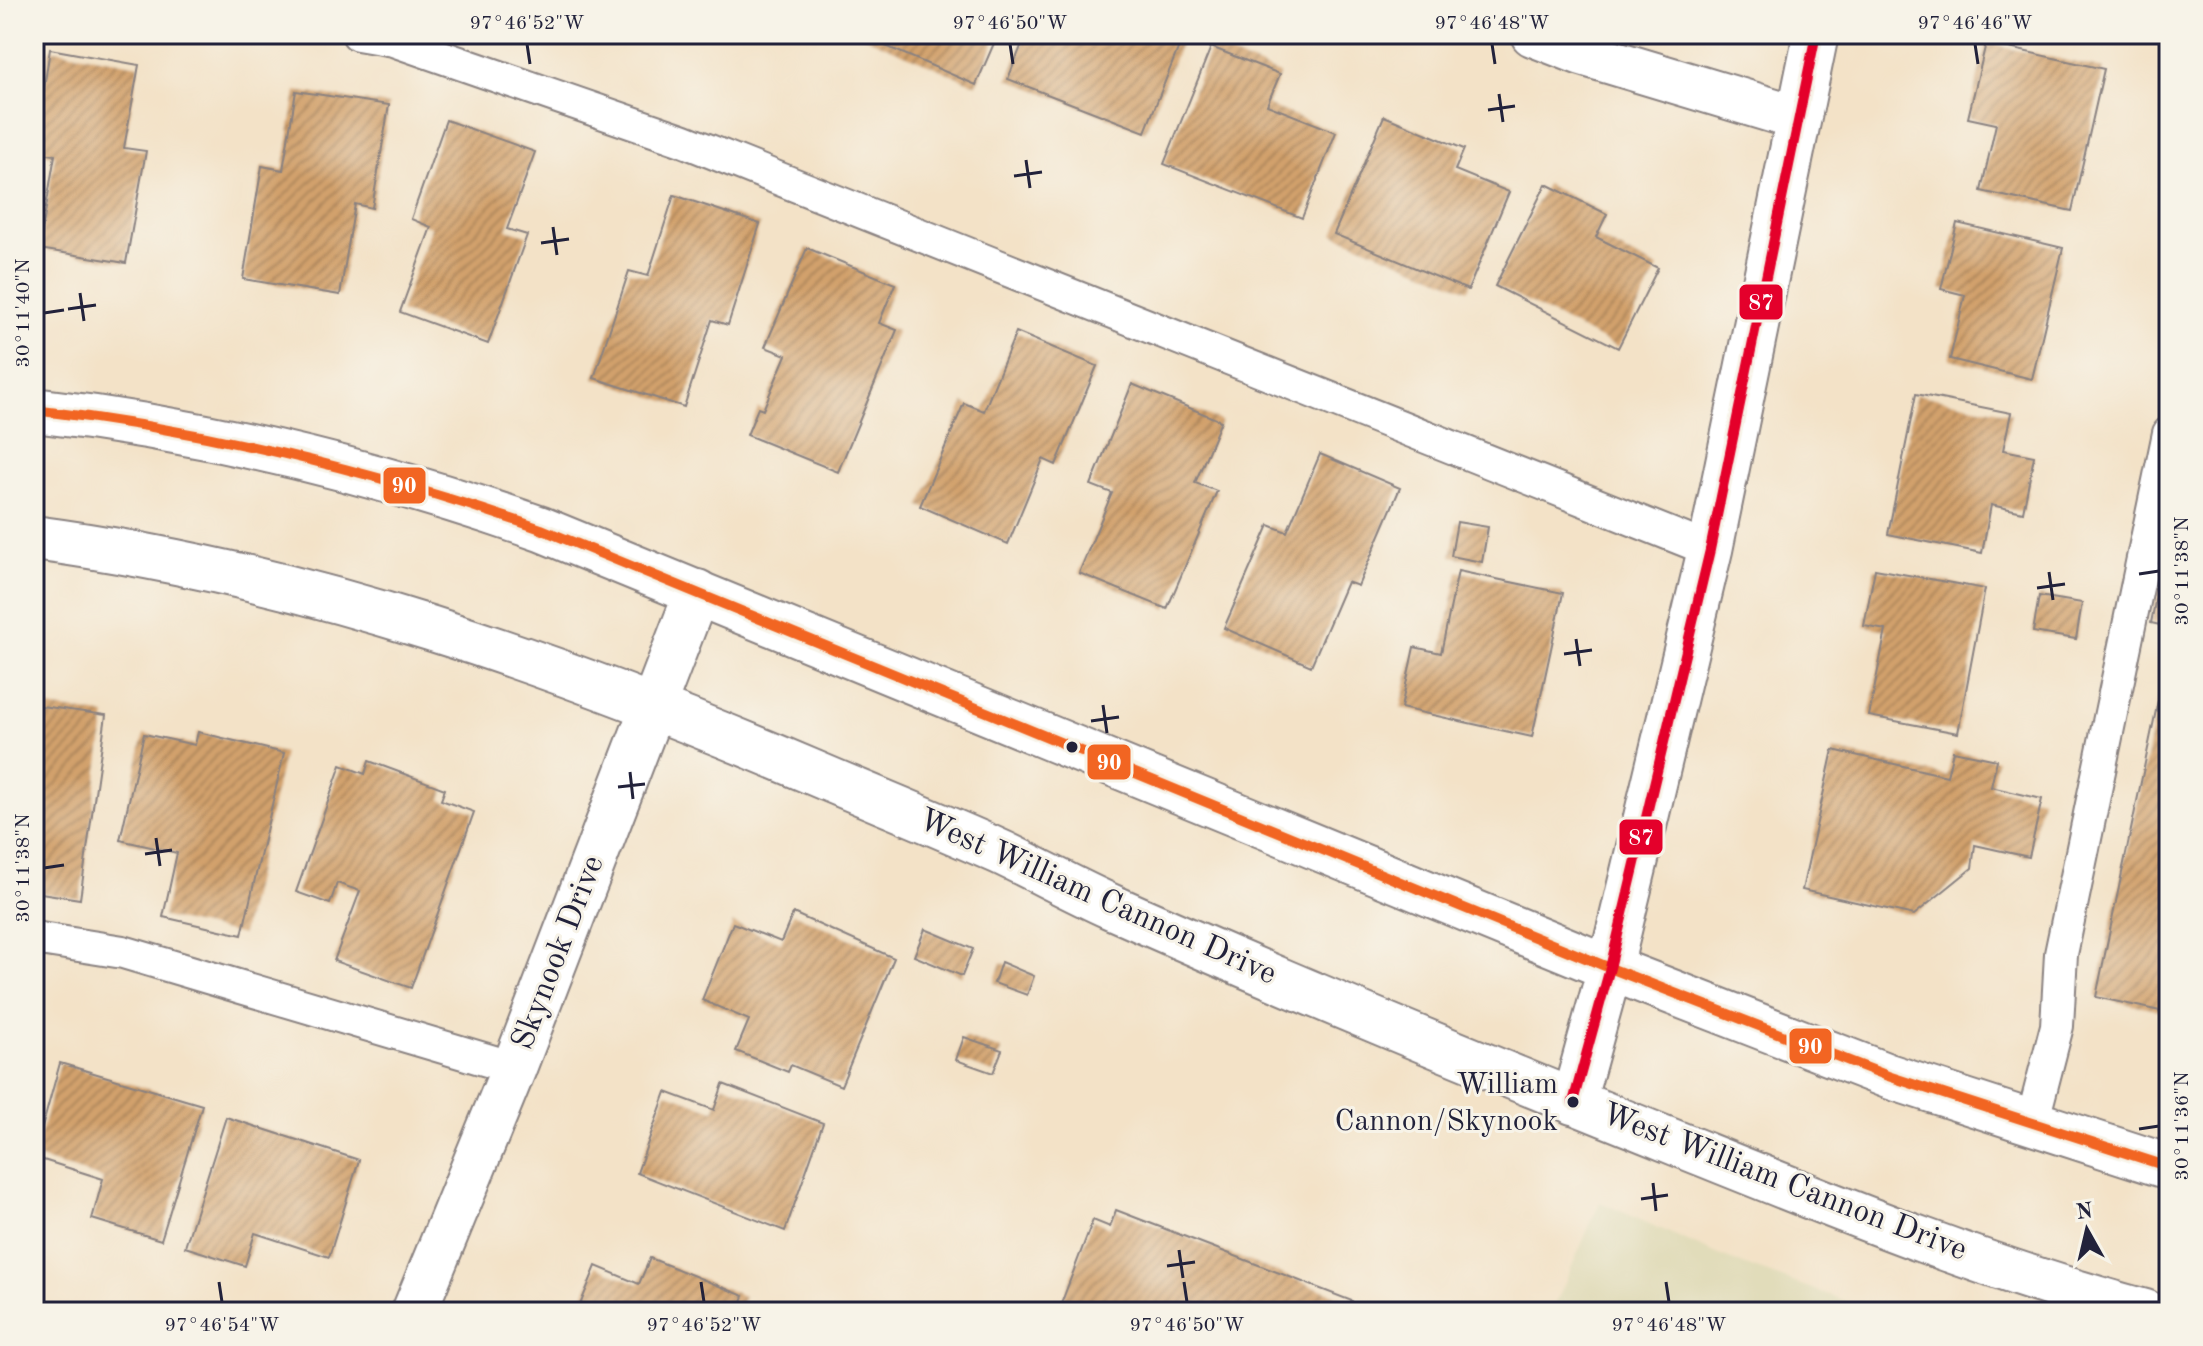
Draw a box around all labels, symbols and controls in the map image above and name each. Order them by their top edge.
text: 97°46'52"W [469,14,585,34]
text: 97°46'50"W [952,14,1068,34]
text: 97°46'48"W [1434,14,1550,34]
text: 97°46'46"W [1917,14,2033,34]
text: 30°11'40"N [14,258,34,368]
line badge: 87 [1738,283,1784,321]
text: 87 [1748,293,1774,315]
line badge: 90 [382,466,427,505]
text: 90 [391,476,417,498]
text: 30°11'38"N [2173,516,2193,626]
unlabelled marker [1064,739,1080,755]
line badge: 90 [1086,743,1132,781]
text: 90 [1096,753,1122,775]
street label: West William Cannon Drive [913,804,1281,992]
text: 30°11'38"N [14,813,34,923]
line badge: 87 [1618,818,1664,856]
text: 87 [1628,828,1654,850]
street label: Skynook Drive [507,852,611,1054]
line badge: 90 [1788,1027,1833,1065]
text: 90 [1797,1037,1823,1059]
place label: William Cannon/Skynook [1334,1070,1558,1137]
text: 30°11'36"N [2173,1071,2193,1181]
marker: William Cannon/Skynook [1565,1094,1581,1110]
street label: West William Cannon Drive [1597,1099,1971,1267]
north arrow [2047,1190,2127,1270]
text: N [2075,1200,2095,1224]
text: 97°46'54"W [164,1316,280,1336]
text: 97°46'52"W [646,1316,762,1336]
text: 97°46'50"W [1129,1316,1245,1336]
text: 97°46'48"W [1611,1316,1727,1336]

